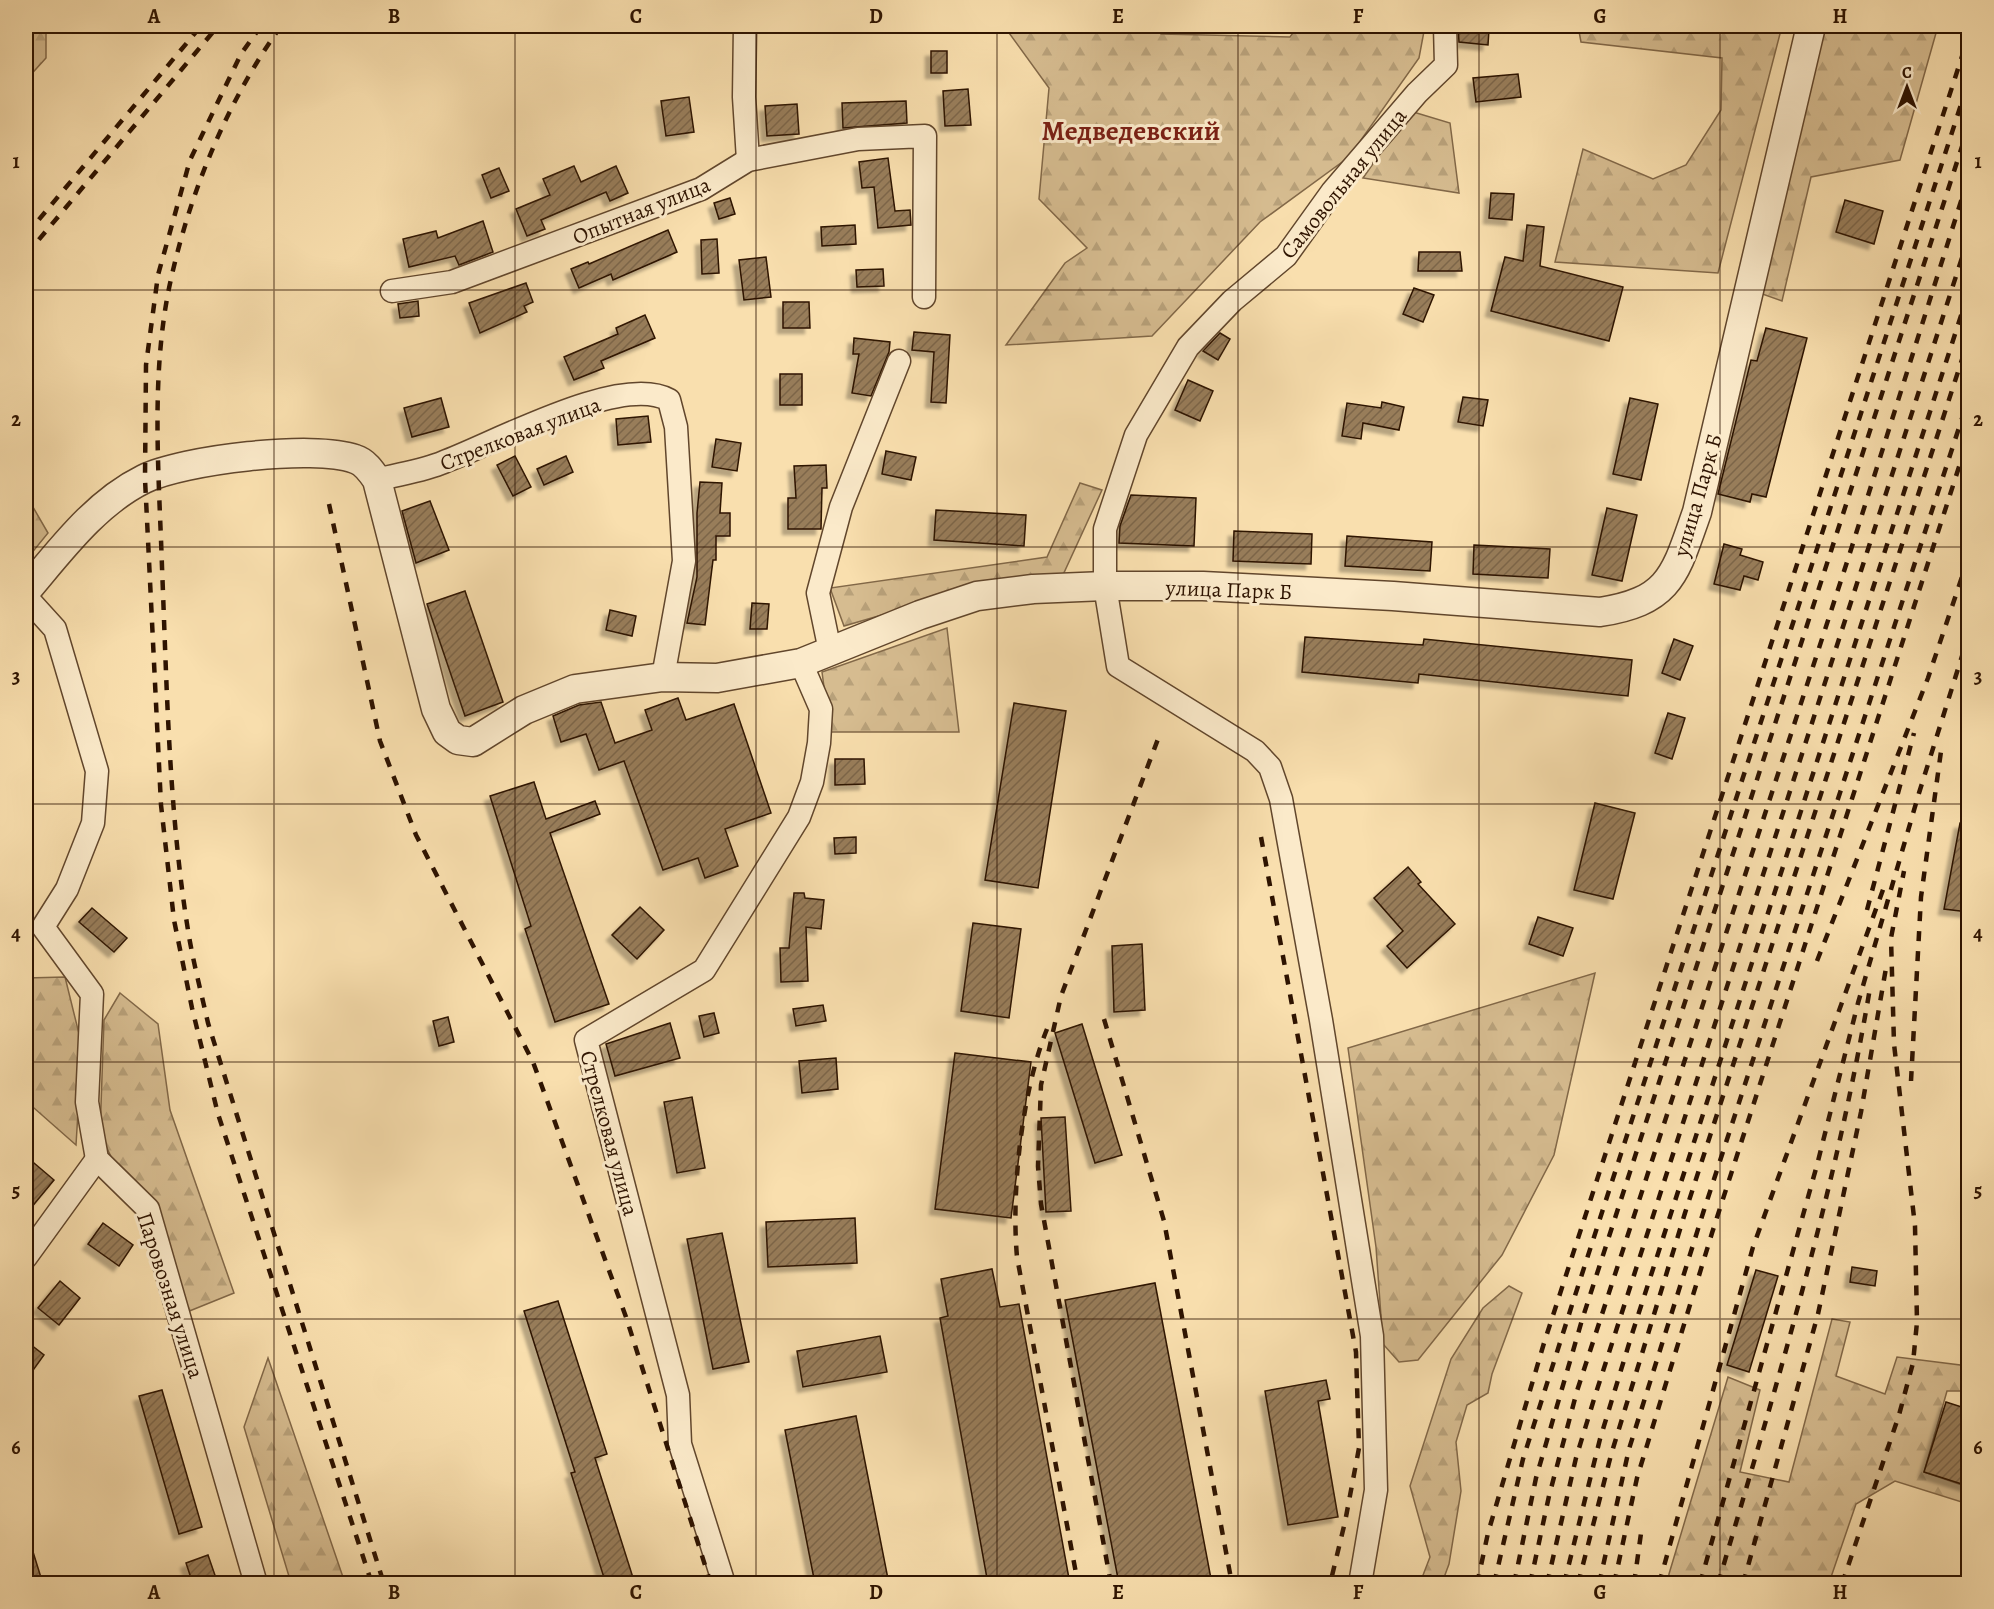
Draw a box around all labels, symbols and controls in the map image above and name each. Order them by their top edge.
text: A [147,3,161,30]
text: B [388,3,400,30]
text: C [630,3,642,30]
text: D [869,3,883,30]
text: E [1112,3,1124,30]
text: F [1353,3,1364,30]
text: G [1593,3,1607,30]
text: H [1833,3,1848,30]
north arrow [1877,57,1937,117]
text: С [1902,62,1912,84]
street label: Самовольная улица [1274,101,1415,265]
district label: Медведевский [1042,112,1220,150]
text: 1 [12,148,20,175]
text: 1 [1974,148,1982,175]
street label: Опытная улица [568,169,716,252]
street label: Стрелковая улица [436,389,606,478]
text: 2 [11,406,21,433]
text: 2 [1973,406,1983,433]
street label: улица Парк Б [1666,430,1730,561]
street label: улица Парк Б [1164,573,1293,607]
text: 3 [12,663,20,690]
text: 3 [1974,663,1982,690]
text: 4 [11,920,21,947]
text: 4 [1973,920,1983,947]
street label: Стрелковая улица [573,1047,646,1220]
text: 5 [12,1177,20,1204]
text: 5 [1974,1177,1982,1204]
street label: Паровозная улица [129,1208,211,1383]
text: 6 [11,1434,21,1461]
text: 6 [1973,1434,1983,1461]
text: A [147,1579,161,1606]
text: B [388,1579,400,1606]
text: C [630,1579,642,1606]
text: D [869,1579,883,1606]
text: E [1112,1579,1124,1606]
text: F [1353,1579,1364,1606]
text: G [1593,1579,1607,1606]
text: H [1833,1579,1848,1606]

